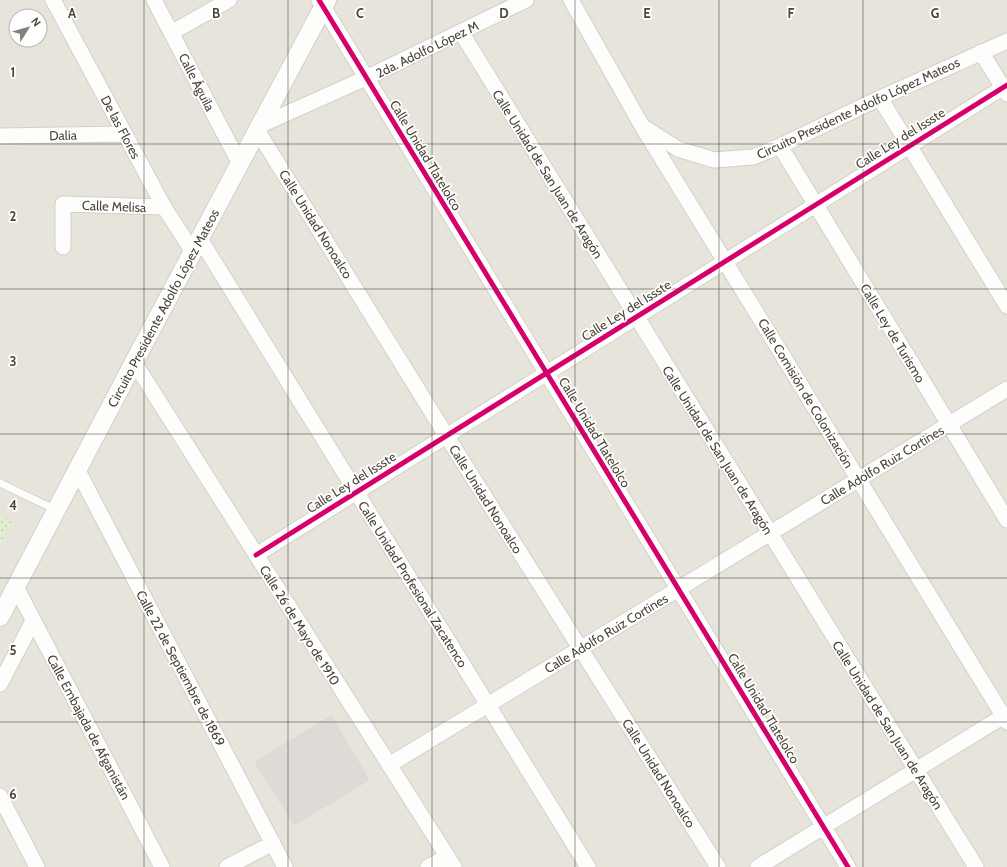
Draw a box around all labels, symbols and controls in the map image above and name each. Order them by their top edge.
text: A [68,5,77,21]
text: B [212,5,220,21]
text: C [356,5,364,21]
text: D [499,5,509,21]
text: E [643,5,651,21]
text: F [788,5,795,21]
text: G [931,5,940,21]
north arrow [8,8,48,48]
text: N [28,15,44,29]
street label: 2da. Adolfo López M [373,17,481,81]
street label: Calle Águila [176,50,220,114]
street label: Circuito Presidente Adolfo López Mateos [754,54,963,162]
text: 1 [11,64,15,80]
street label: Calle Unidad de San Juan de Aragón [489,87,607,261]
street label: De las Flores [98,93,145,162]
street label: Calle Unidad Tlatelolco [387,97,465,213]
street label: Calle Ley del Issste [852,104,948,172]
street label: Dalia [49,127,78,143]
street label: Calle Unidad Nonoalco [276,167,356,281]
street label: Calle Melisa [82,197,147,215]
street label: Circuito Presidente Adolfo López Mateos [104,206,222,410]
text: 2 [10,208,17,224]
street label: Calle Ley del Issste [578,276,674,344]
street label: Calle Ley de Turismo [857,281,929,385]
street label: Calle Comisión de Colonización [755,315,857,471]
text: 3 [9,353,17,369]
street label: Calle Unidad de San Juan de Aragón [659,363,777,537]
street label: Calle Unidad Tlatelolco [556,374,634,490]
street label: Calle Adolfo Ruiz Cortines [817,421,947,508]
street label: Calle Unidad Nonoalco [446,442,526,556]
street label: Calle Ley del Issste [303,448,399,516]
text: 4 [9,497,17,513]
street label: Calle Unidad Profesional Zacatenco [355,498,471,670]
street label: Calle 26 de Mayo de 1910 [257,562,343,688]
street label: Calle 22 de Septiembre de 1869 [133,587,229,749]
street label: Calle Adolfo Ruiz Cortines [541,589,671,676]
street label: Calle Unidad de San Juan de Aragón [829,638,947,812]
text: 5 [10,642,17,658]
street label: Calle Unidad Tlatelolco [725,650,803,766]
street label: Calle Embajada de Afganistán [43,652,134,803]
street label: Calle Unidad Nonoalco [619,716,699,830]
text: 6 [9,786,17,802]

